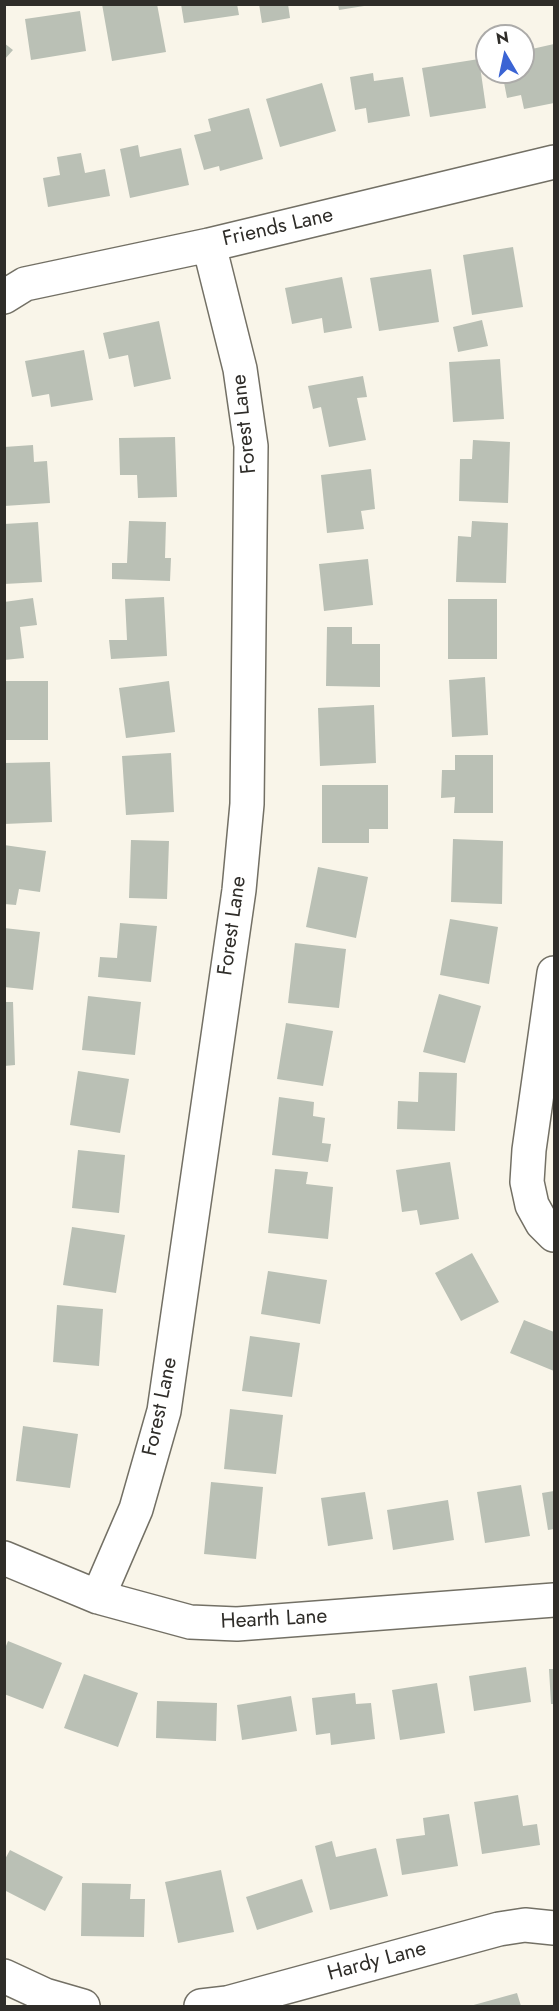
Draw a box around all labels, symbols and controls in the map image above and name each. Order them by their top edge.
north arrow [475,24,535,84]
text: N [494,25,510,50]
street label: Friends Lane [220,203,336,253]
street label: Forest Lane [227,373,263,475]
street label: Forest Lane [214,875,252,977]
street label: Forest Lane [138,1355,184,1459]
street label: Hearth Lane [220,1605,328,1635]
street label: Hardy Lane [325,1937,429,1987]

